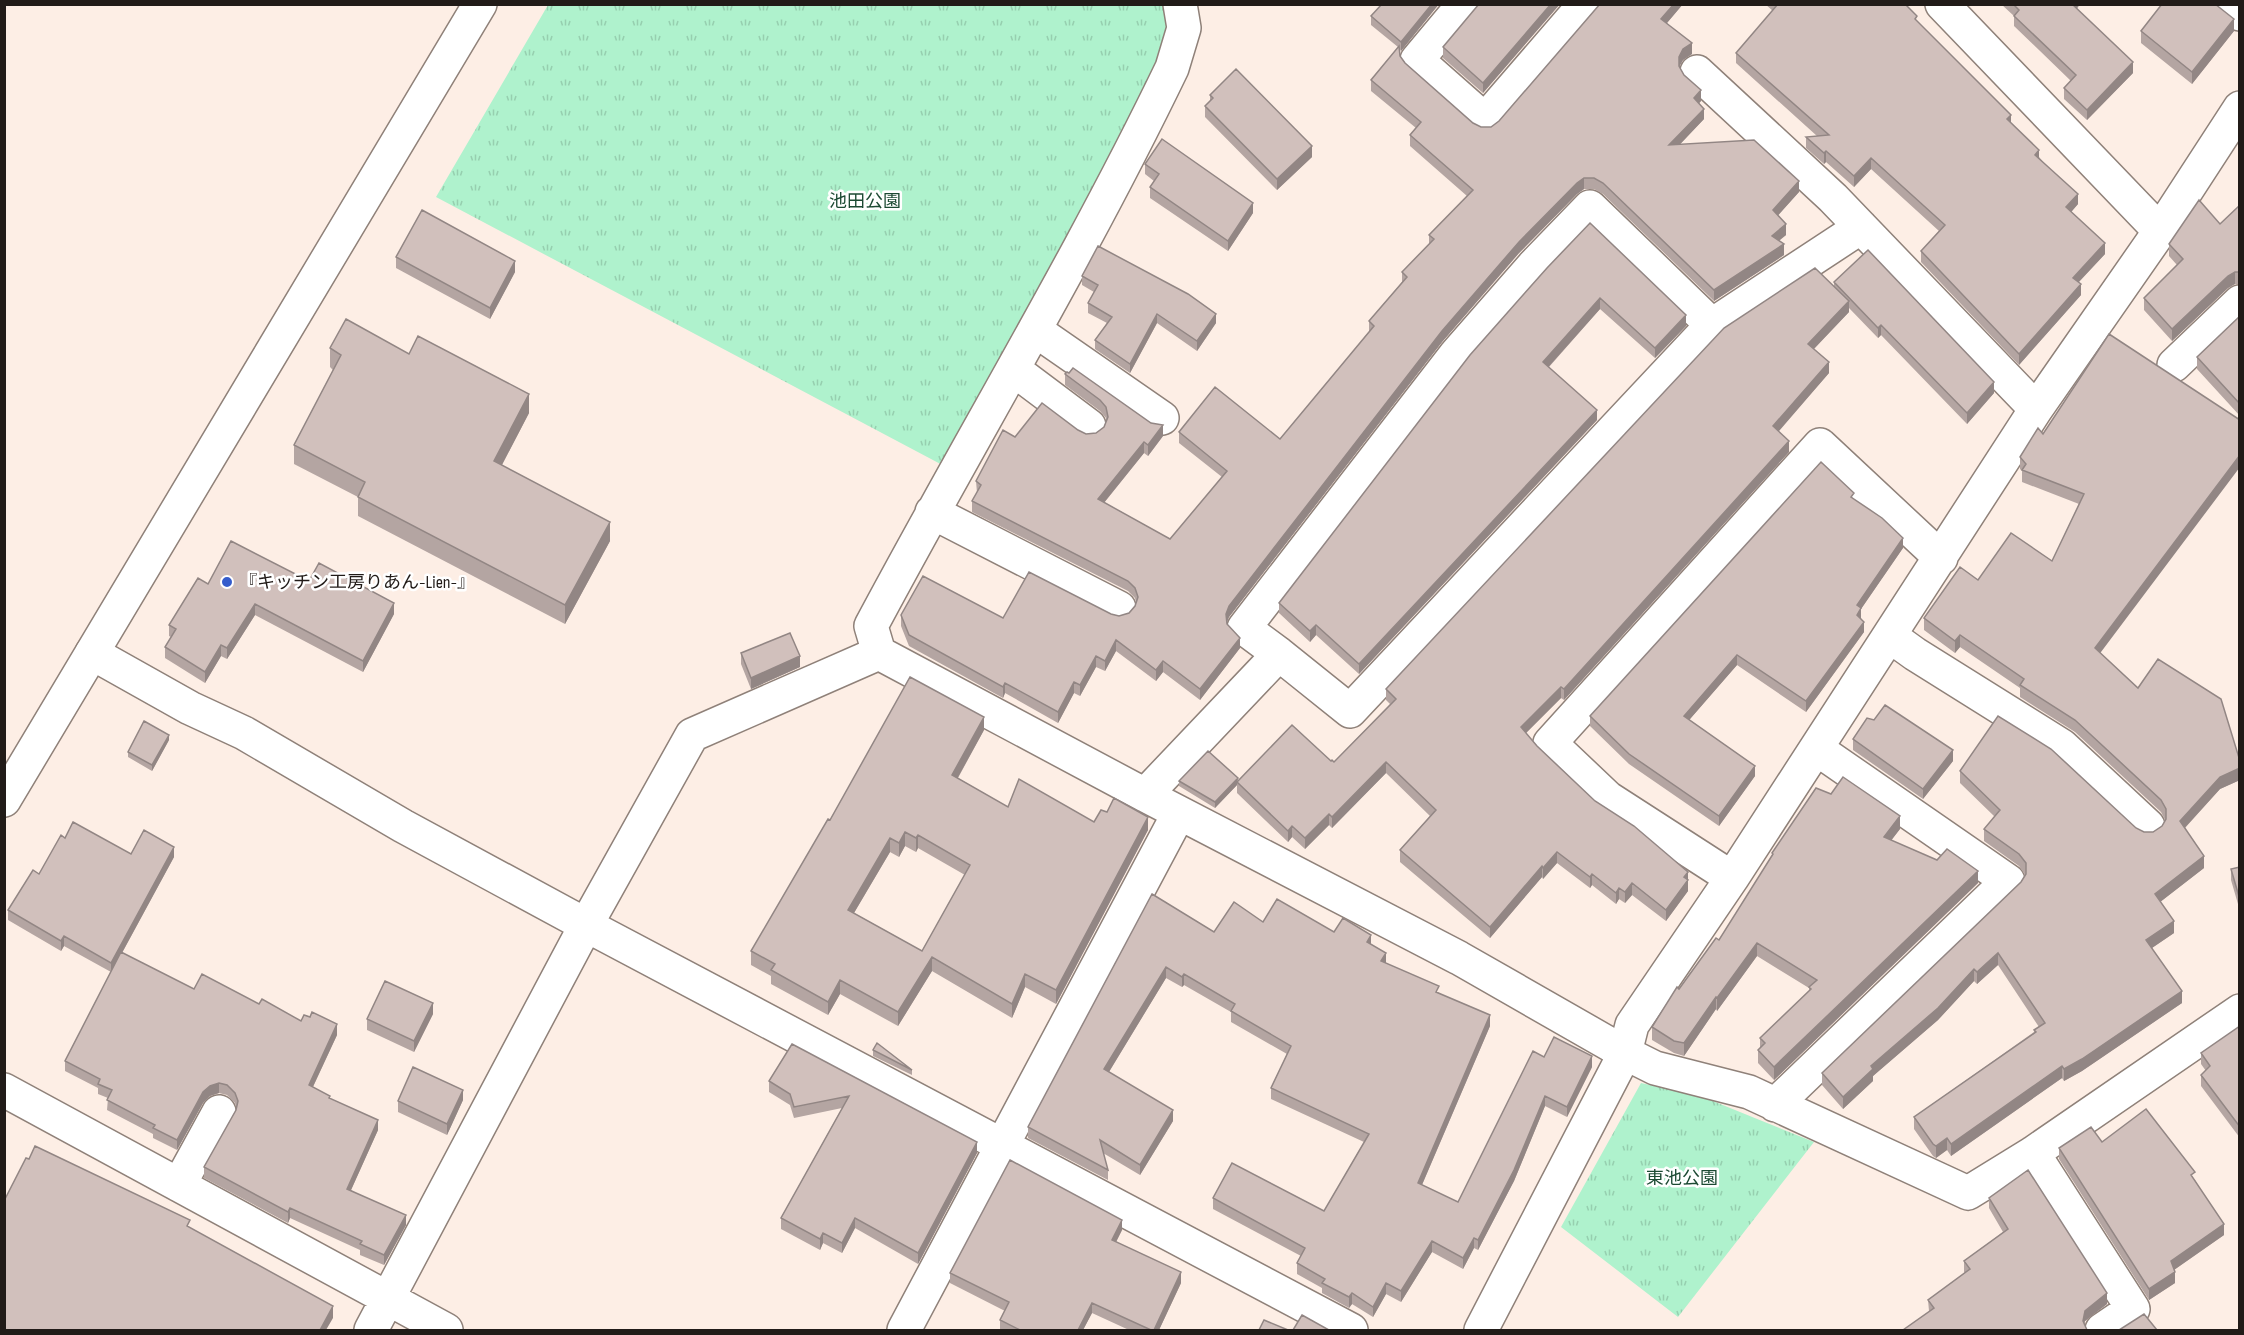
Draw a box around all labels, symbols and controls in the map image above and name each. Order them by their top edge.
park label: 池田公園 [829,191,901,212]
place label: 『キッチン工房りあん-Lien-』 [239,572,475,593]
marker: 『キッチン工房りあん-Lien-』 [220,575,234,589]
park label: 東池公園 [1646,1168,1718,1189]

